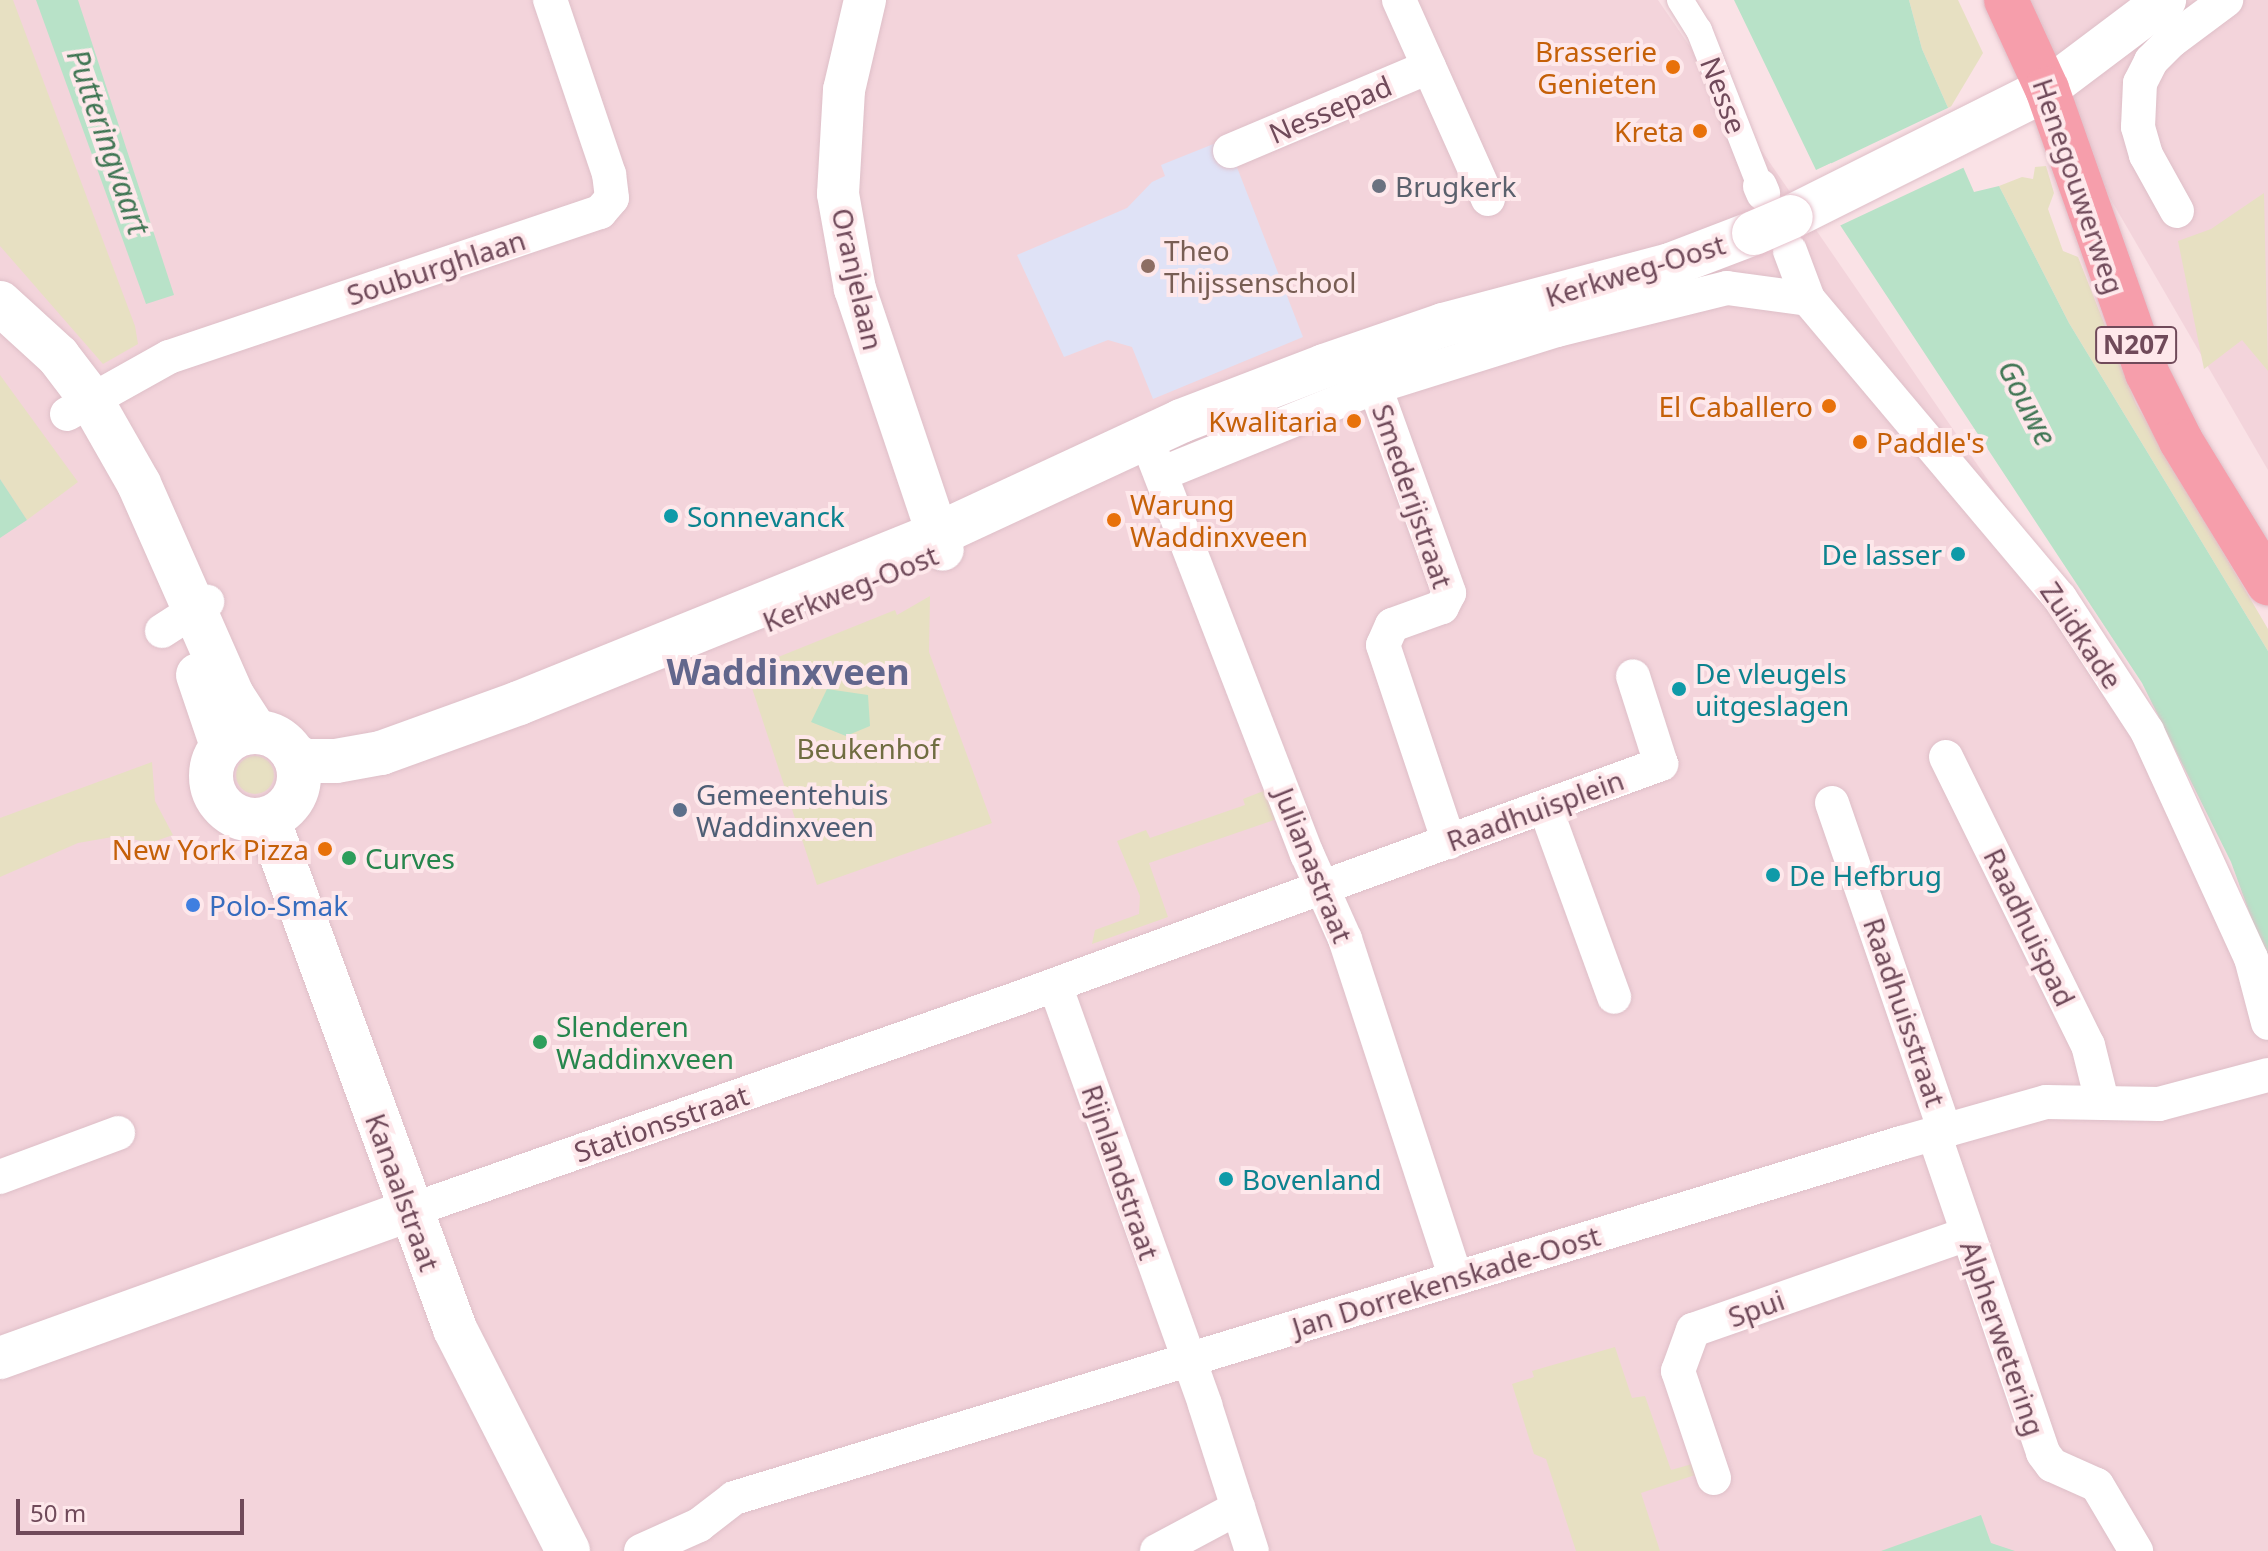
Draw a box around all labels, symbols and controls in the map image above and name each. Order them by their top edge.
place label: Brasserie Genieten [1535,34,1657,100]
water label: Putteringvaart [59,45,157,239]
street label: Nesse [1694,52,1754,138]
marker: Brasserie Genieten [1664,58,1682,76]
street label: Nessepad [1264,68,1396,150]
street label: Henegouwerweg [2026,74,2132,298]
place label: Kreta [1614,114,1684,148]
marker: Kreta [1691,122,1709,140]
place label: Brugkerk [1395,169,1517,203]
marker: Brugkerk [1370,177,1388,195]
street label: Oranjelaan [825,205,891,353]
street label: Souburghlaan [342,222,530,312]
street label: Kerkweg-Oost [1541,227,1729,313]
place label: Theo Thijssenschool [1164,233,1356,299]
marker: Theo Thijssenschool [1139,257,1157,275]
road number: N207 [2094,323,2178,367]
water label: Gouwe [1990,354,2064,452]
place label: El Caballero [1658,389,1813,423]
marker: El Caballero [1820,397,1838,415]
street label: Smederijstraat [1366,400,1460,592]
place label: Kwalitaria [1208,404,1338,438]
marker: Kwalitaria [1345,412,1363,430]
place label: Paddle's [1876,425,1985,459]
marker: Paddle's [1851,433,1869,451]
place label: Warung Waddinxveen [1130,487,1308,553]
place label: Sonnevanck [687,499,845,533]
marker: Sonnevanck [662,507,680,525]
marker: Warung Waddinxveen [1105,511,1123,529]
place label: De lasser [1821,537,1942,571]
street label: Kerkweg-Oost [757,538,943,638]
marker: De lasser [1949,545,1967,563]
street label: Zuidkade [2034,575,2130,695]
district label: Waddinxveen [666,650,910,694]
place label: De vleugels uitgeslagen [1695,656,1849,722]
marker: De vleugels uitgeslagen [1670,680,1688,698]
park label: Beukenhof [796,731,940,765]
street label: Raadhuisplein [1442,762,1628,858]
place label: Gemeentehuis Waddinxveen [696,777,888,843]
street label: Julianastraat [1268,783,1360,947]
marker: Gemeentehuis Waddinxveen [671,801,689,819]
place label: New York Pizza [112,832,309,866]
marker: New York Pizza [316,840,334,858]
place label: Curves [365,841,455,875]
street label: Raadhuispad [1977,843,2083,1011]
marker: Curves [340,849,358,867]
place label: De Hefbrug [1789,858,1942,892]
marker: De Hefbrug [1764,866,1782,884]
place label: Polo-Smak [209,888,348,922]
marker: Polo-Smak [184,896,202,914]
street label: Raadhuisstraat [1857,913,1953,1111]
place label: Slenderen Waddinxveen [556,1009,734,1075]
marker: Slenderen Waddinxveen [531,1033,549,1051]
street label: Stationsstraat [569,1077,753,1169]
street label: Rijnlandstraat [1075,1080,1167,1264]
street label: Kanaalstraat [359,1109,447,1275]
place label: Bovenland [1242,1162,1381,1196]
marker: Bovenland [1217,1170,1235,1188]
street label: Jan Dorrekenskade-Oost [1288,1218,1604,1344]
street label: Alpherwetering [1954,1236,2052,1440]
street label: Spui [1723,1282,1789,1334]
scale bar [20,1483,248,1533]
text: 50 m [30,1496,86,1529]

